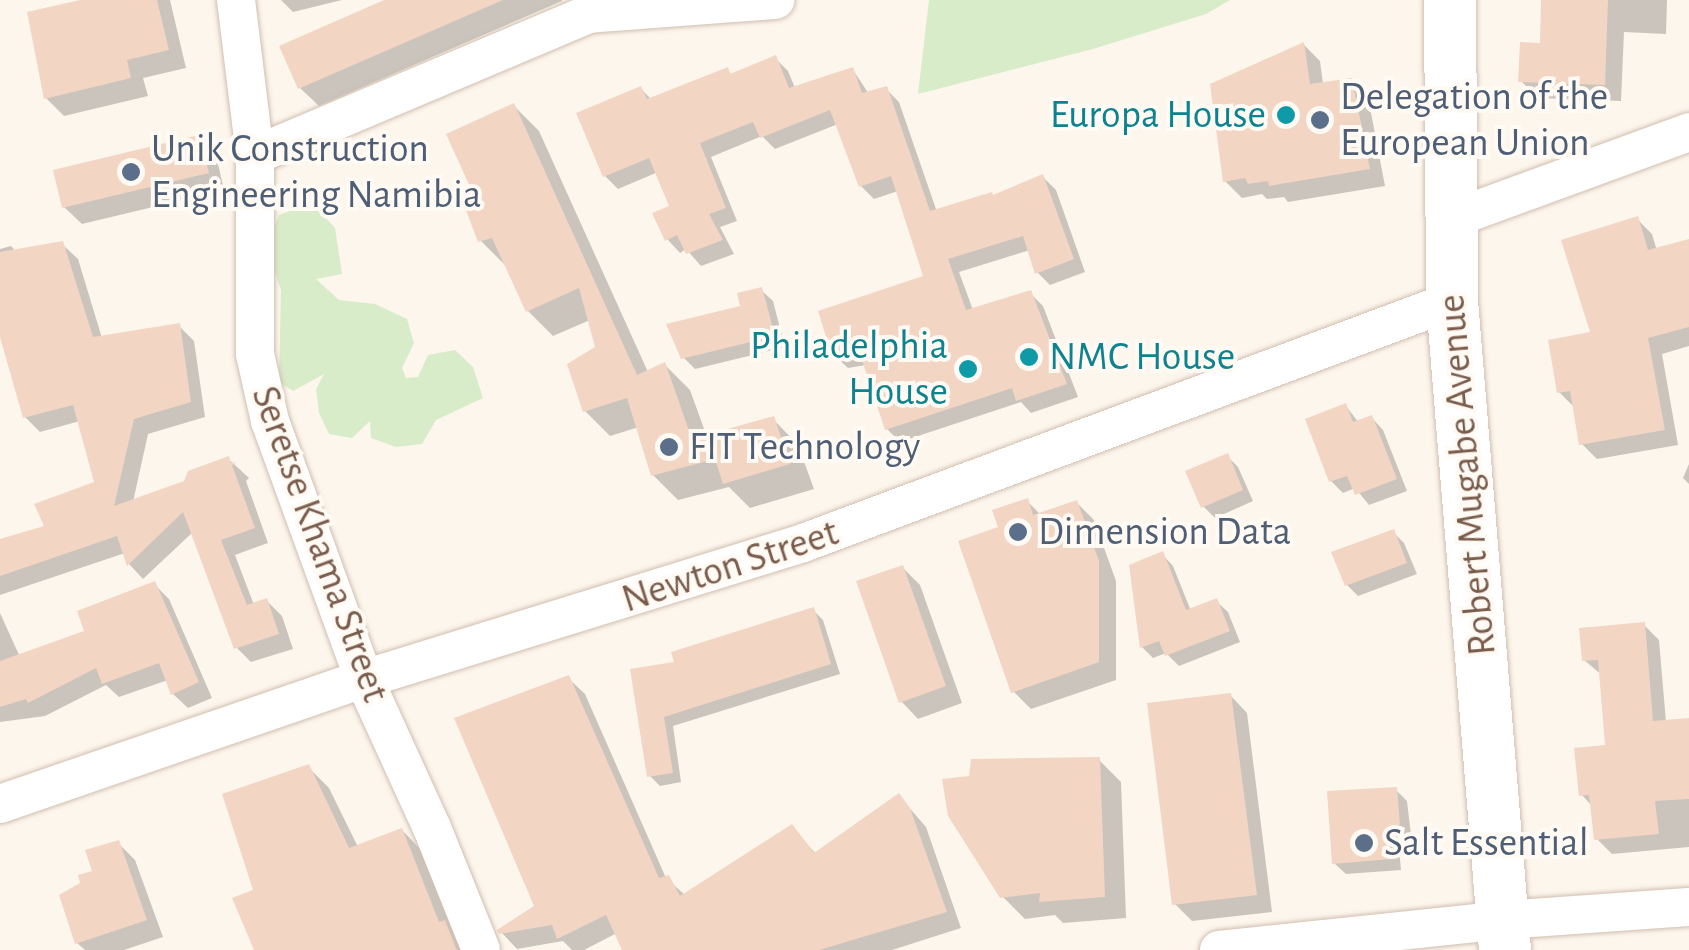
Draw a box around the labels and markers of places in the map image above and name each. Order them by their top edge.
place label: Delegation of the European Union [1340,73,1608,167]
place label: Europa House [1050,91,1266,139]
marker: Europa House [1275,104,1297,126]
marker: Delegation of the European Union [1309,109,1331,131]
place label: Unik Construction Engineering Namibia [151,125,482,219]
marker: Unik Construction Engineering Namibia [120,161,142,183]
place label: Philadelphia House [750,322,948,416]
place label: NMC House [1049,333,1235,381]
marker: NMC House [1018,346,1040,368]
marker: Philadelphia House [957,358,979,380]
place label: FIT Technology [689,423,920,471]
marker: FIT Technology [658,436,680,458]
place label: Dimension Data [1038,508,1291,556]
marker: Dimension Data [1007,521,1029,543]
place label: Salt Essential [1384,819,1589,867]
marker: Salt Essential [1353,832,1375,854]

